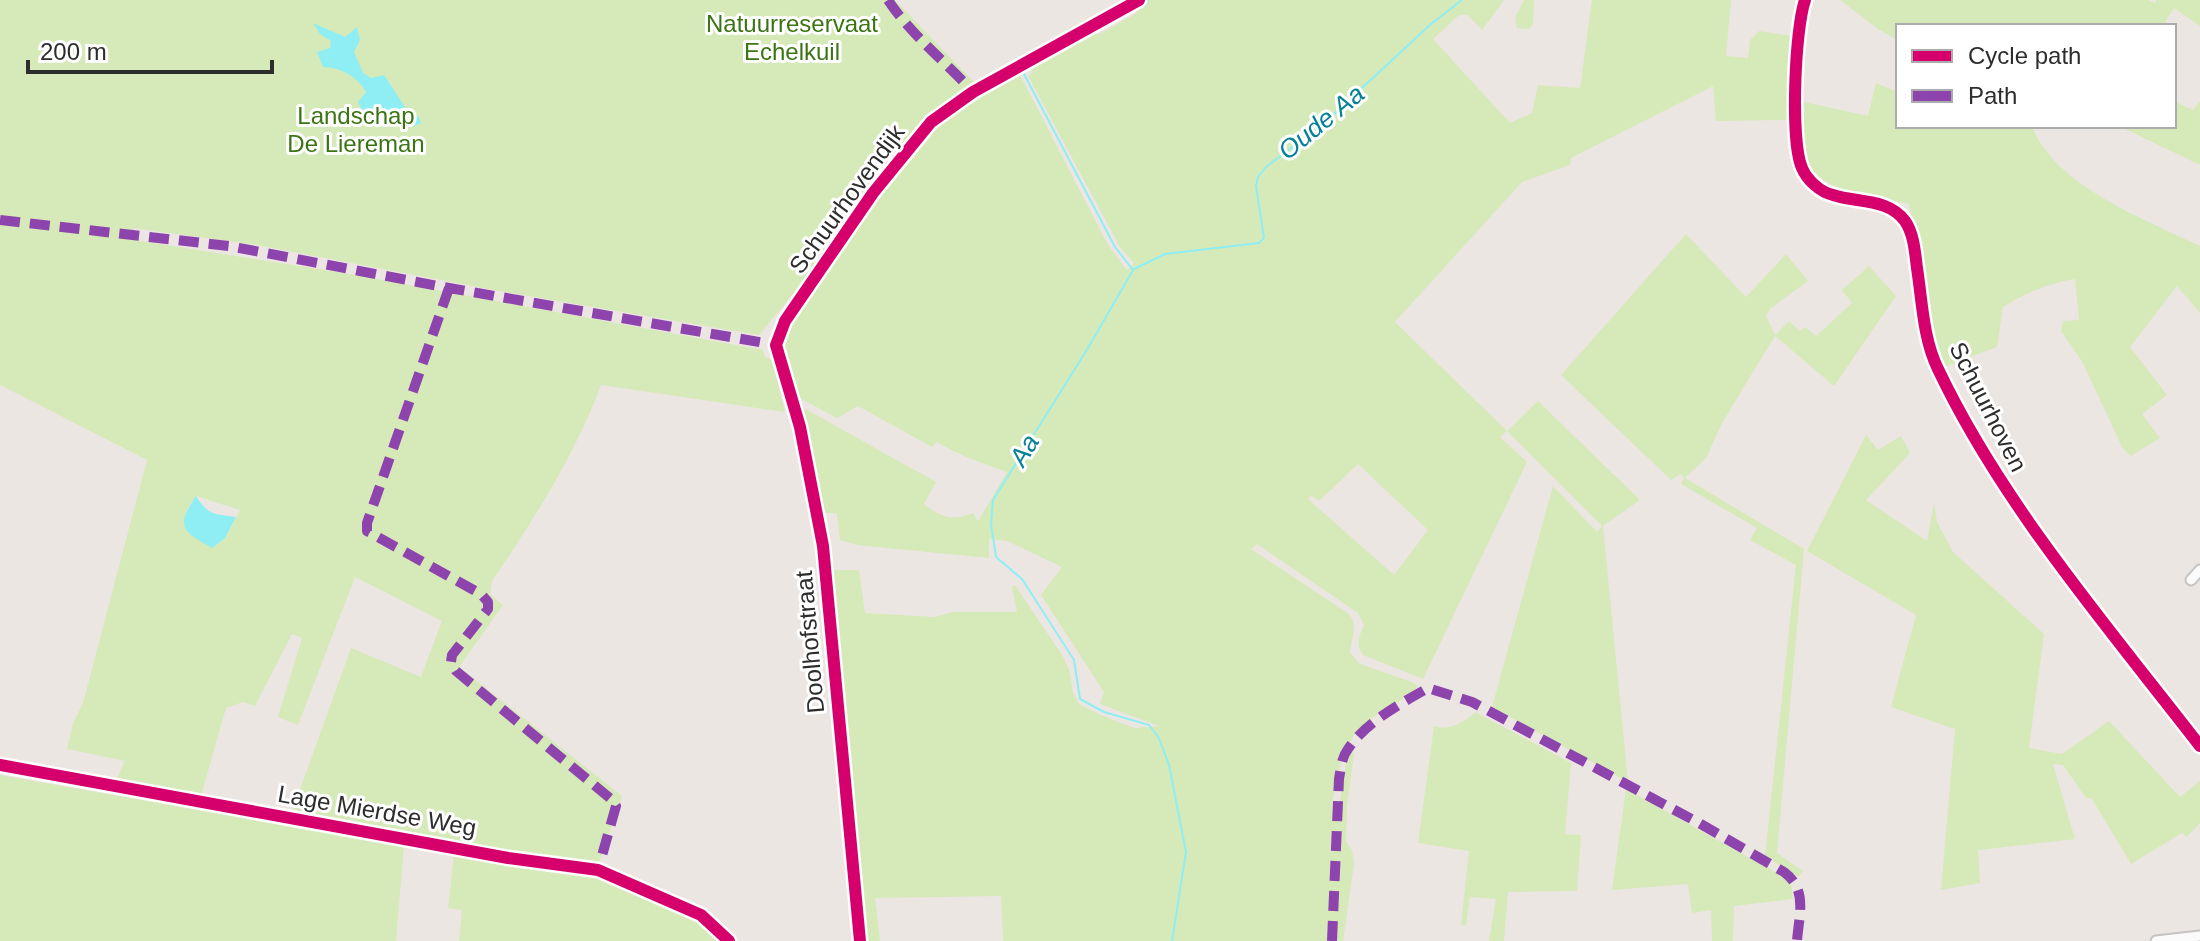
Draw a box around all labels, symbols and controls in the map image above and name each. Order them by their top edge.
park label: Natuurreservaat Echelkuil [706,10,878,65]
scale bar [28,24,272,74]
legend [1896,24,2176,128]
text: 200 m [40,38,107,65]
text: Cycle path [1968,42,2081,69]
water label: Oude Aa [1272,78,1370,166]
text: Path [1968,82,2017,109]
park label: Landschap De Liereman [287,102,425,157]
street label: Schuurhovendijk [784,118,910,278]
street label: Schuurhoven [1944,338,2033,476]
water label: Aa [1002,429,1045,473]
street label: Doolhofstraat [790,569,829,714]
street label: Lage Mierdse Weg [276,780,478,841]

